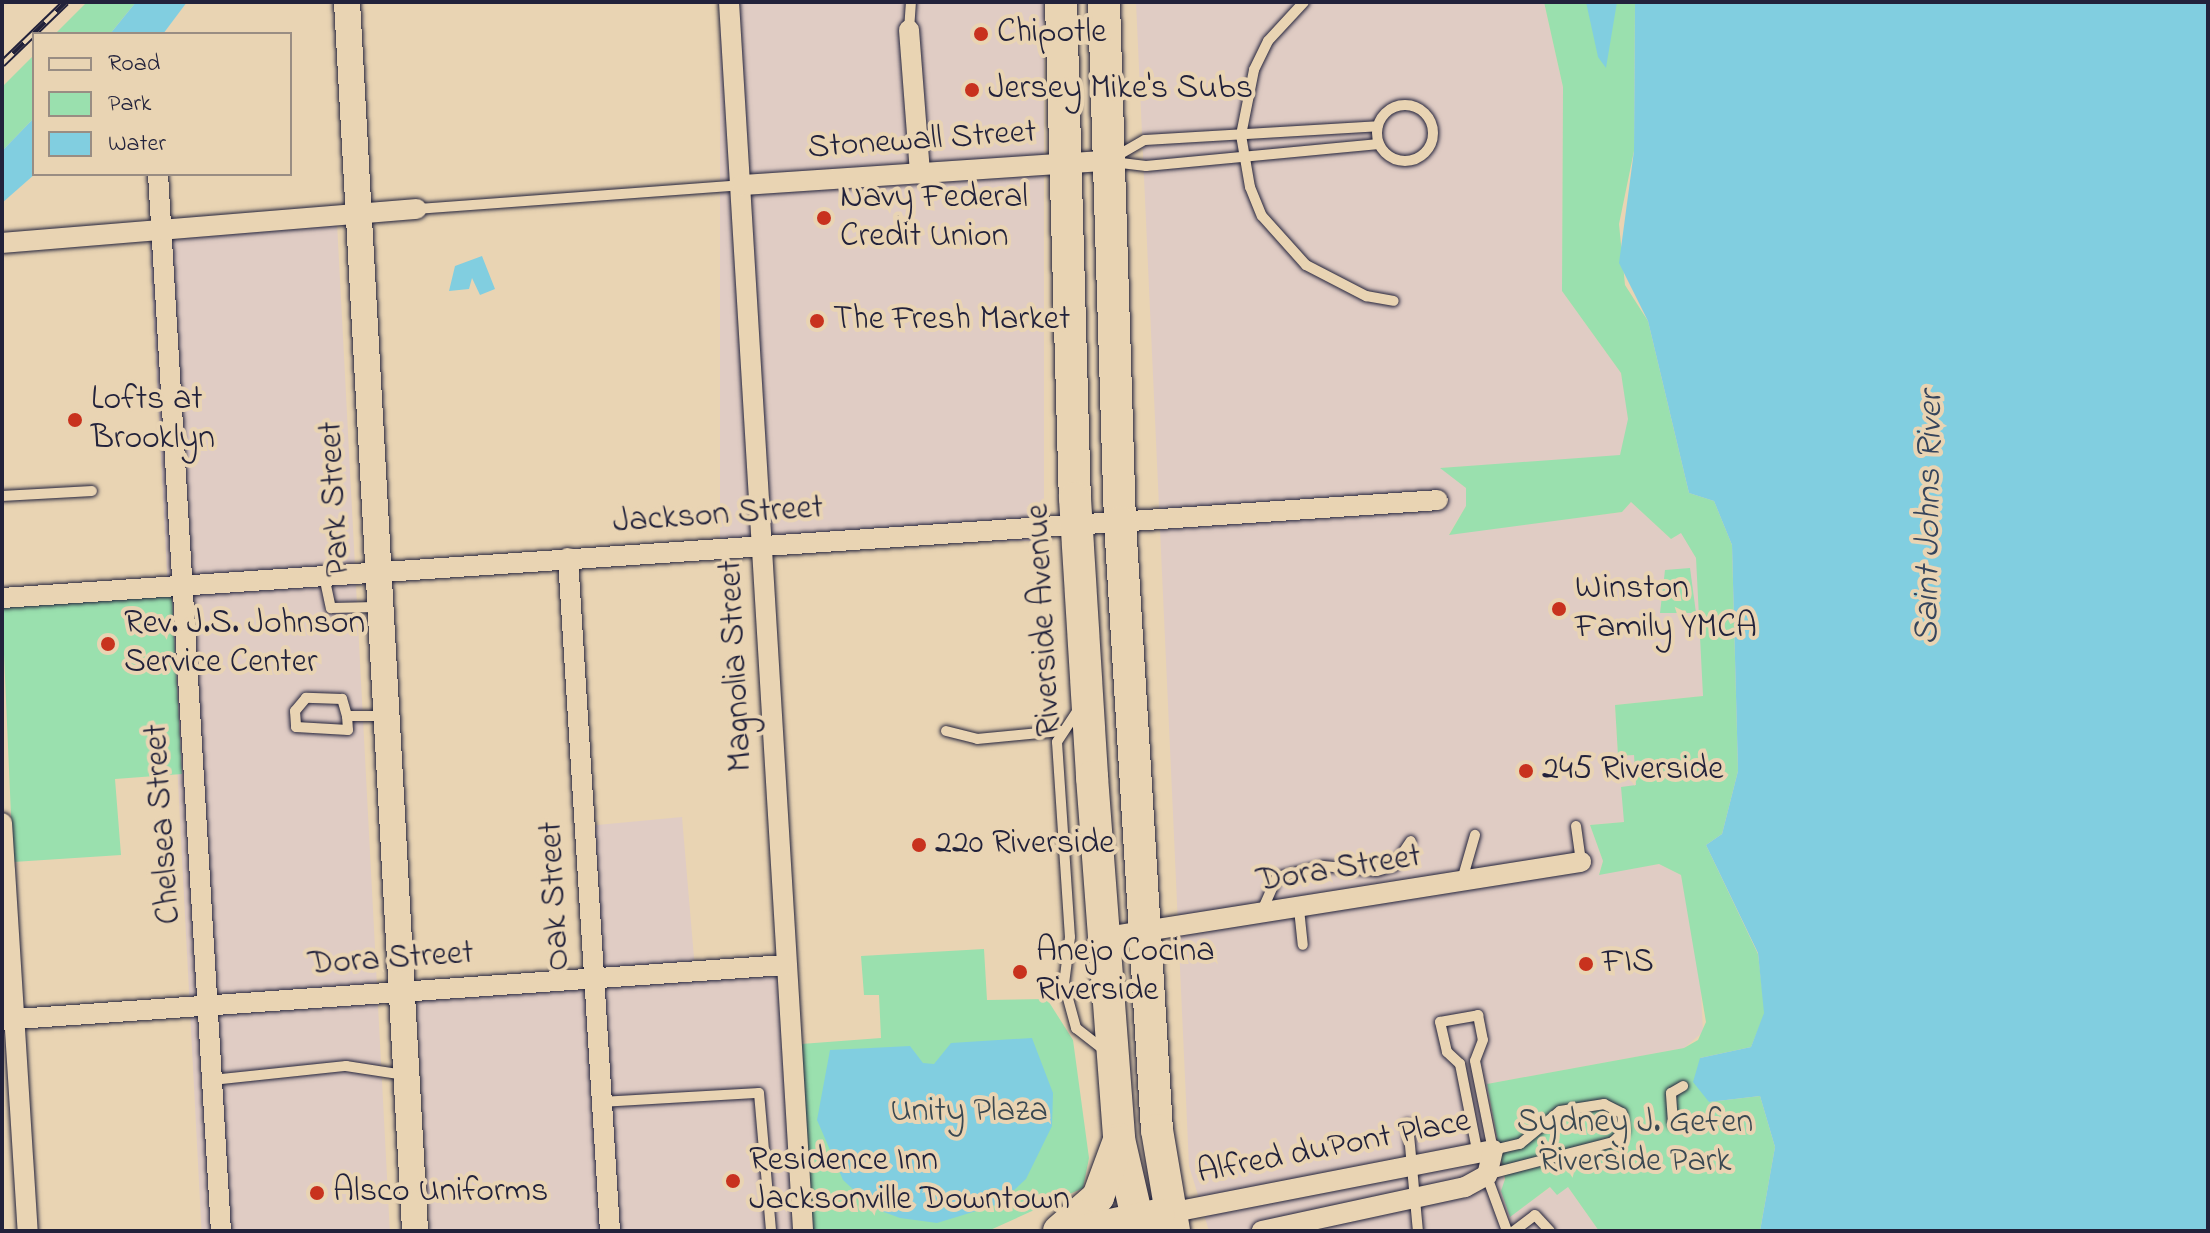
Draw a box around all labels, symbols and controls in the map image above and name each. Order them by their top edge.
place label: Chipotle [997,14,1106,54]
marker: Chipotle [972,25,990,43]
legend [32,32,292,176]
text: Road [108,47,160,82]
place label: Jersey Mike's Subs [988,70,1253,110]
marker: Jersey Mike's Subs [963,81,981,99]
text: Park [108,87,151,122]
street label: Stonewall Street [806,113,1038,169]
text: Water [108,127,166,162]
place label: Navy Federal Credit Union [840,178,1028,258]
marker: Navy Federal Credit Union [815,209,833,227]
place label: The Fresh Market [833,301,1070,341]
marker: The Fresh Market [808,312,826,330]
place label: Lofts at Brooklyn [91,380,215,460]
water label: Saint Johns River [1906,391,1954,645]
marker: Lofts at Brooklyn [66,411,84,429]
street label: Park Street [312,420,360,578]
street label: Jackson Street [611,488,825,544]
street label: Riverside Avenue [1019,503,1071,737]
street label: Magnolia Street [711,559,763,773]
place label: Winston Family YMCA [1575,569,1757,648]
marker: Winston Family YMCA [1550,600,1568,618]
place label: Rev. J.S. Johnson Service Center [124,604,365,684]
marker: Rev. J.S. Johnson Service Center [99,635,117,653]
street label: Chelsea Street [137,722,191,926]
place label: 245 Riverside [1542,751,1723,791]
marker: 245 Riverside [1517,762,1535,780]
street label: Oak Street [532,820,580,972]
place label: 220 Riverside [935,825,1115,865]
marker: 220 Riverside [910,836,928,854]
street label: Dora Street [1254,837,1424,903]
place label: Anejo Cocina Riverside [1036,932,1215,1012]
street label: Dora Street [307,934,475,986]
place label: FIS [1602,944,1654,984]
marker: FIS [1577,955,1595,973]
marker: Anejo Cocina Riverside [1011,963,1029,981]
park label: Unity Plaza [890,1093,1048,1133]
street label: Alfred duPont Place [1194,1102,1474,1194]
park label: Sydney J. Gefen Riverside Park [1517,1103,1753,1182]
place label: Residence Inn Jacksonville Downtown [749,1141,1070,1220]
marker: Residence Inn Jacksonville Downtown [724,1172,742,1190]
place label: Alsco Uniforms [333,1173,548,1213]
marker: Alsco Uniforms [308,1184,326,1202]

